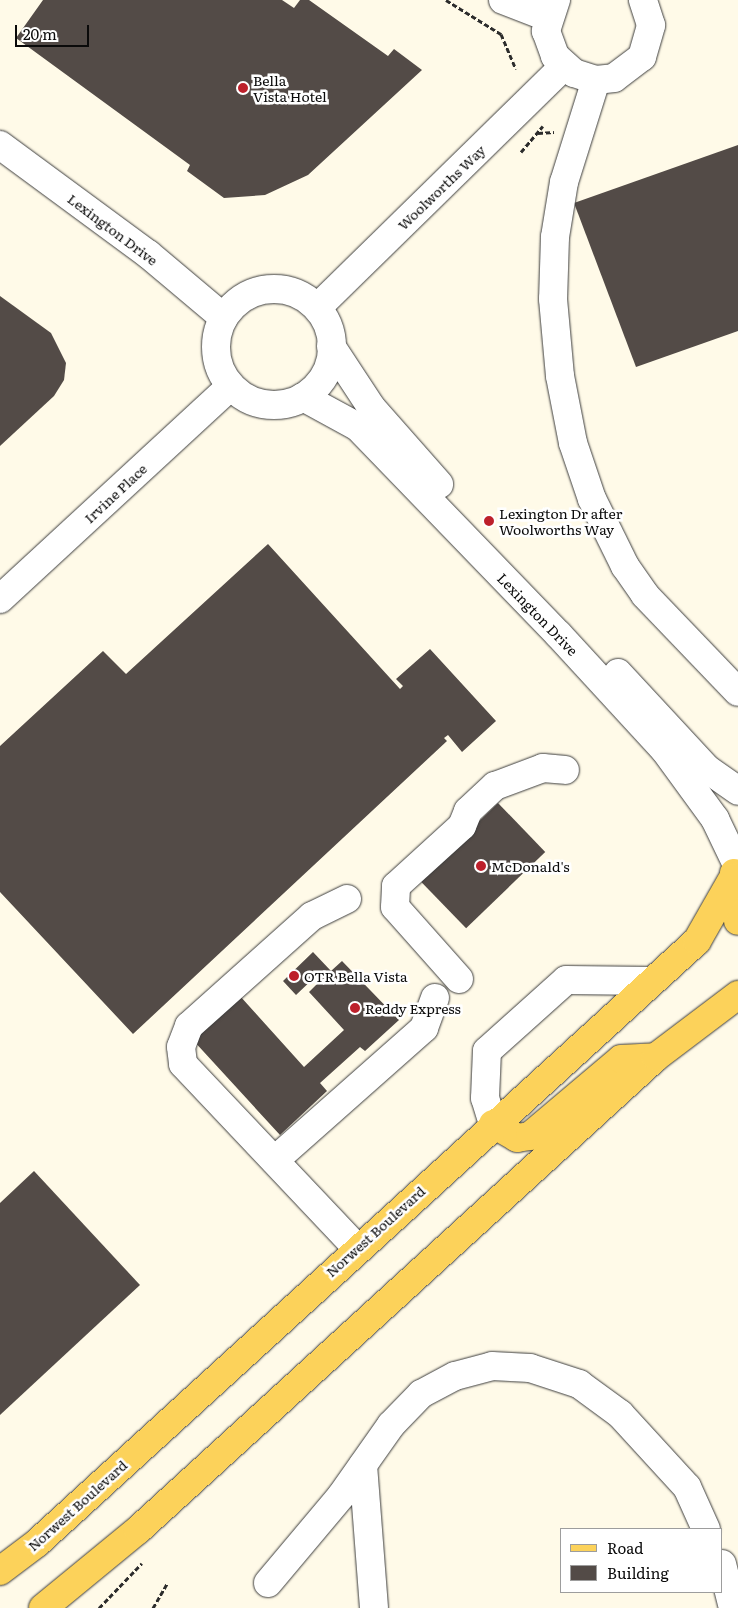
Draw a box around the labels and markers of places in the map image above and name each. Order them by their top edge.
place label: Bella Vista Hotel [253,72,327,104]
marker: Bella Vista Hotel [237,82,249,94]
place label: Lexington Dr after Woolworths Way [499,505,622,538]
marker: Lexington Dr after Woolworths Way [483,515,495,527]
place label: McDonald's [491,858,570,874]
marker: McDonald's [475,860,487,872]
place label: OTR Bella Vista [304,968,408,984]
marker: OTR Bella Vista [288,970,300,982]
place label: Reddy Express [365,1000,461,1016]
marker: Reddy Express [349,1002,361,1014]

